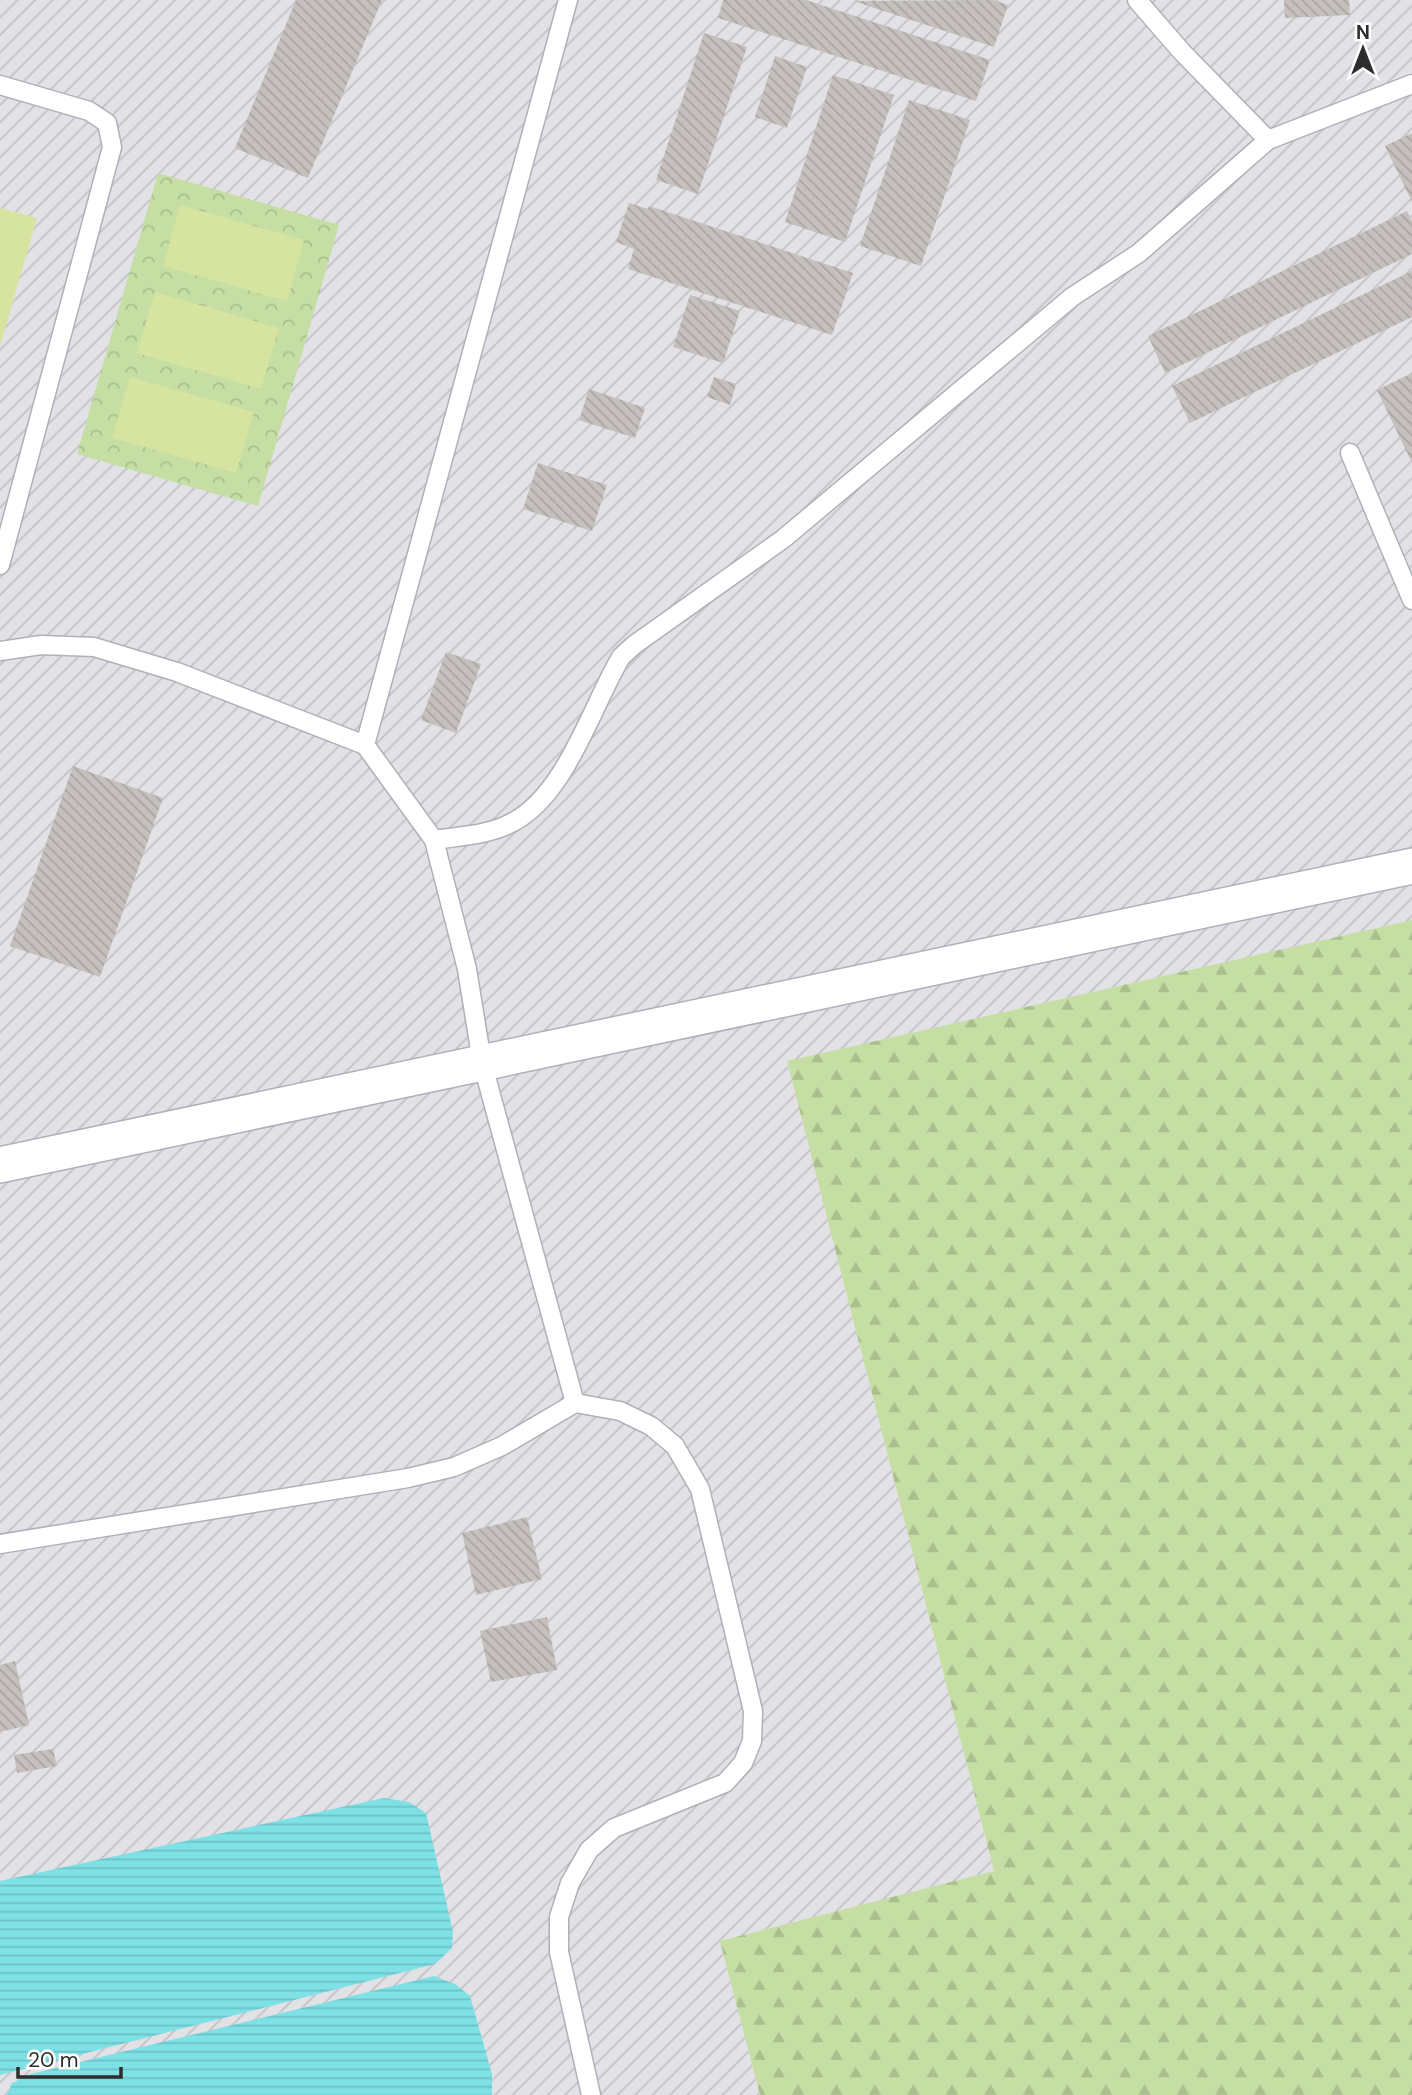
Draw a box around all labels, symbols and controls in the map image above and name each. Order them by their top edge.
north arrow [1328,14,1398,84]
text: N [1356,20,1370,45]
scale bar [18,2036,121,2080]
text: 20 m [28,2046,79,2074]

